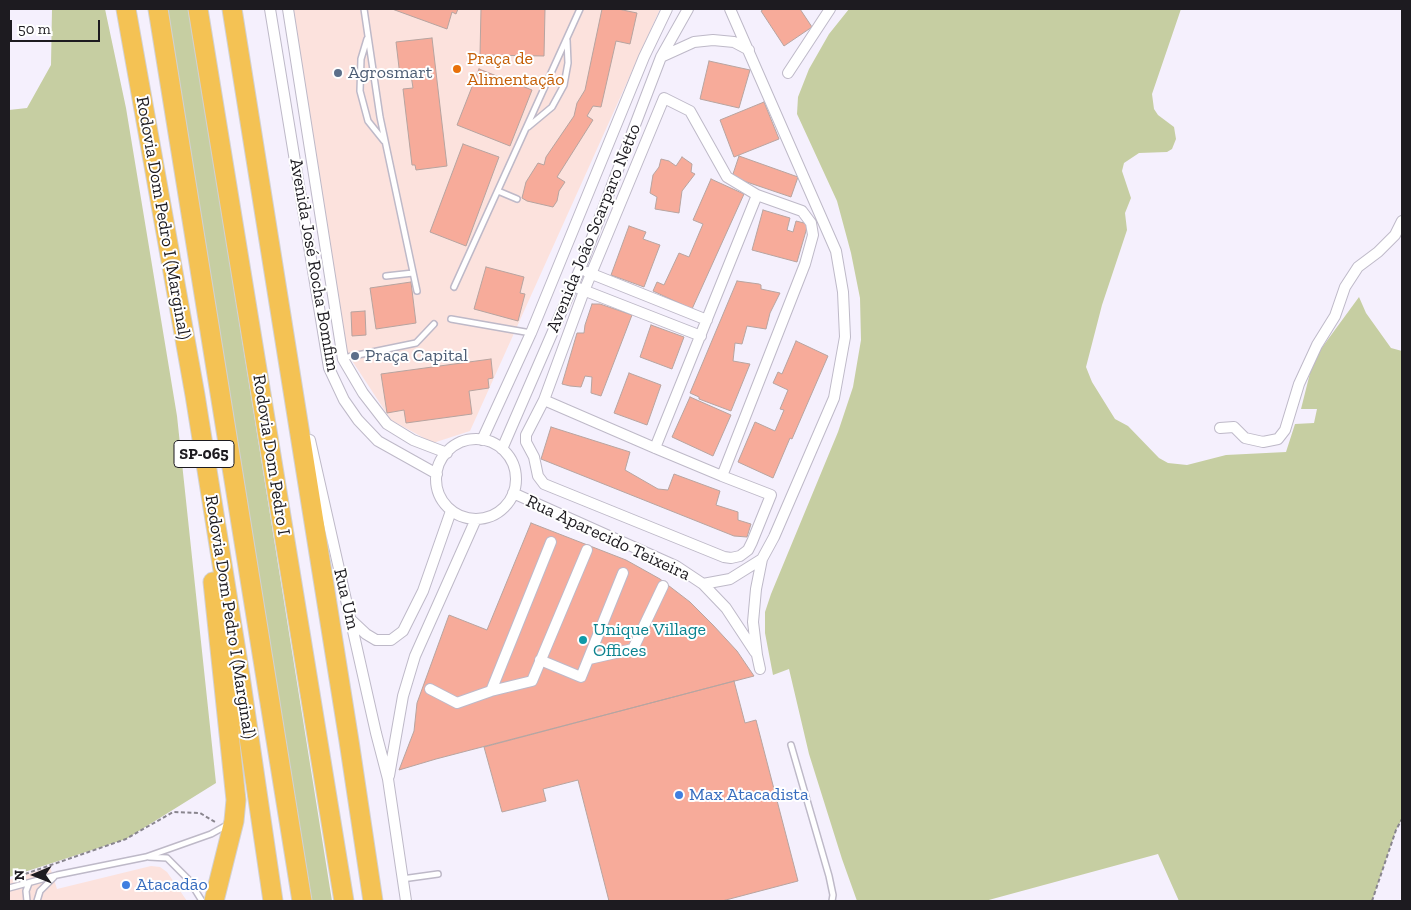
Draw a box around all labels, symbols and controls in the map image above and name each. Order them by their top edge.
scale bar [12,10,102,42]
text: 50 m [18,20,51,38]
place label: Praça de Alimentação [467,48,564,90]
place label: Agrosmart [348,62,432,84]
marker: Praça de Alimentação [451,63,463,75]
marker: Agrosmart [332,67,344,79]
street label: Rodovia Dom Pedro I (Marginal) [131,95,195,341]
street label: Avenida João Scarparo Netto [542,121,646,335]
street label: Avenida José Rocha Bomfim [285,157,343,373]
place label: Praça Capital [365,345,468,367]
marker: Praça Capital [349,350,361,362]
street label: Rodovia Dom Pedro I [248,373,294,537]
road number: SP-065 [174,440,234,468]
street label: Rua Aparecido Teixeira [522,490,694,586]
street label: Rodovia Dom Pedro I (Marginal) [200,493,260,741]
street label: Rua Um [329,566,363,632]
place label: Unique Village Offices [593,619,706,662]
marker: Unique Village Offices [577,634,589,646]
place label: Max Atacadista [689,784,809,806]
marker: Max Atacadista [673,789,685,801]
north arrow [10,850,60,900]
text: N [11,870,28,881]
place label: Atacadão [136,874,208,896]
marker: Atacadão [120,879,132,891]

